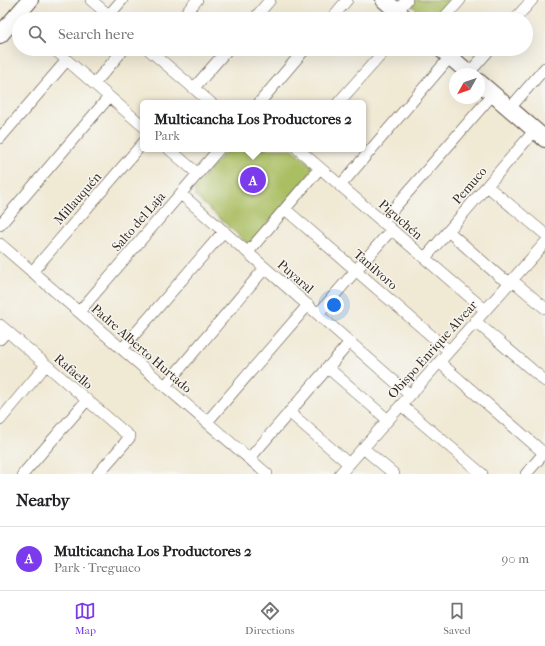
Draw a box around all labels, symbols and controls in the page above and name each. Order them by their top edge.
search box [12,12,533,56]
icon: search [26,23,48,45]
text: Search here [58,25,134,43]
north arrow [449,68,485,104]
popup [140,100,366,152]
text: Multicancha Los Productores 2 [154,110,352,128]
text: Park [154,128,180,143]
street label: Pemuco [449,163,490,207]
pin: A [240,165,266,195]
street label: Millauquén [51,169,104,227]
street label: Salto del Laja [109,188,169,254]
street label: Piguchén [376,196,426,243]
street label: Tanilvoro [351,246,401,293]
street label: Puyaral [275,257,317,296]
your location [324,295,344,315]
street label: Obispo Enrique Alvear [385,297,480,401]
street label: Padre Alberto Hurtado [89,301,195,396]
street label: Rafaello [51,351,96,392]
text: Nearby [16,490,70,510]
text: Multicancha Los Productores 2 [54,542,252,560]
text: A [25,551,33,566]
text: 90 m [501,551,529,566]
text: Park · Treguaco [54,560,141,575]
tab: Map [74,600,96,637]
tab: Directions [245,600,295,637]
tab: Saved [443,600,471,637]

